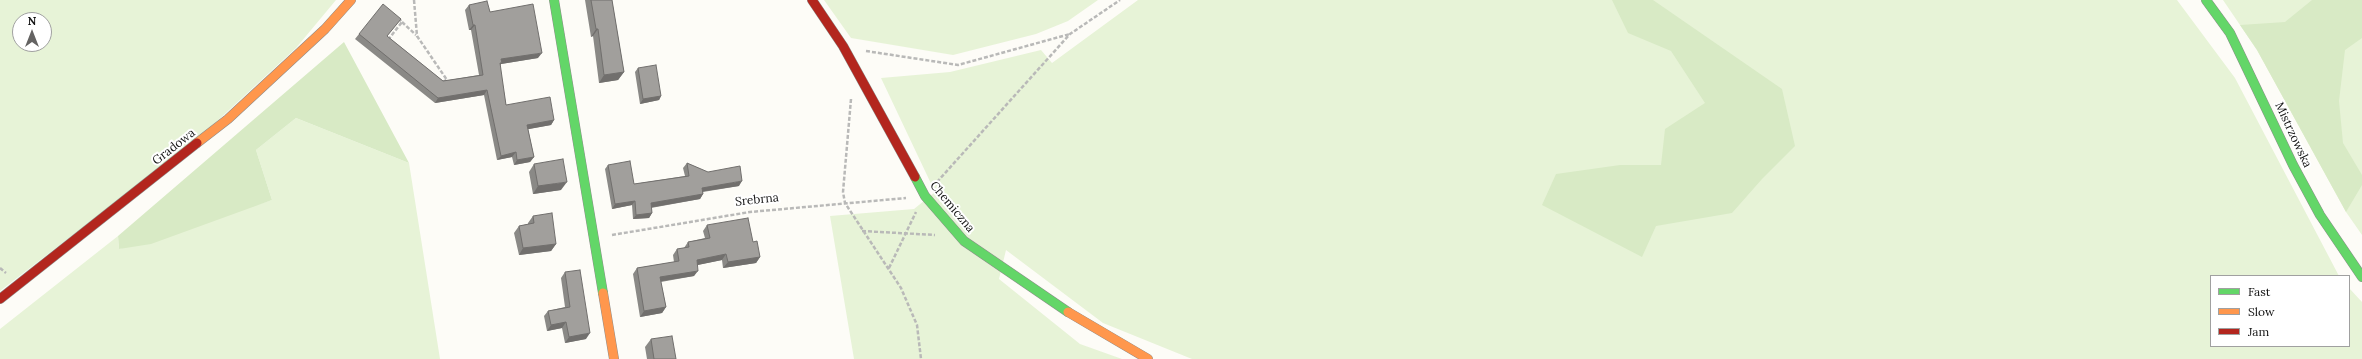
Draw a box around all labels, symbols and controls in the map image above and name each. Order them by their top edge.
north arrow [12,12,52,52]
text: N [28,14,36,28]
street label: Mistrzowska [2272,100,2314,170]
street label: Gradowa [150,126,198,168]
street label: Chemiczna [927,179,977,235]
street label: Srebrna [734,191,780,209]
legend [2210,275,2350,347]
text: Fast [2248,284,2271,299]
text: Slow [2248,304,2275,319]
text: Jam [2248,324,2269,339]

